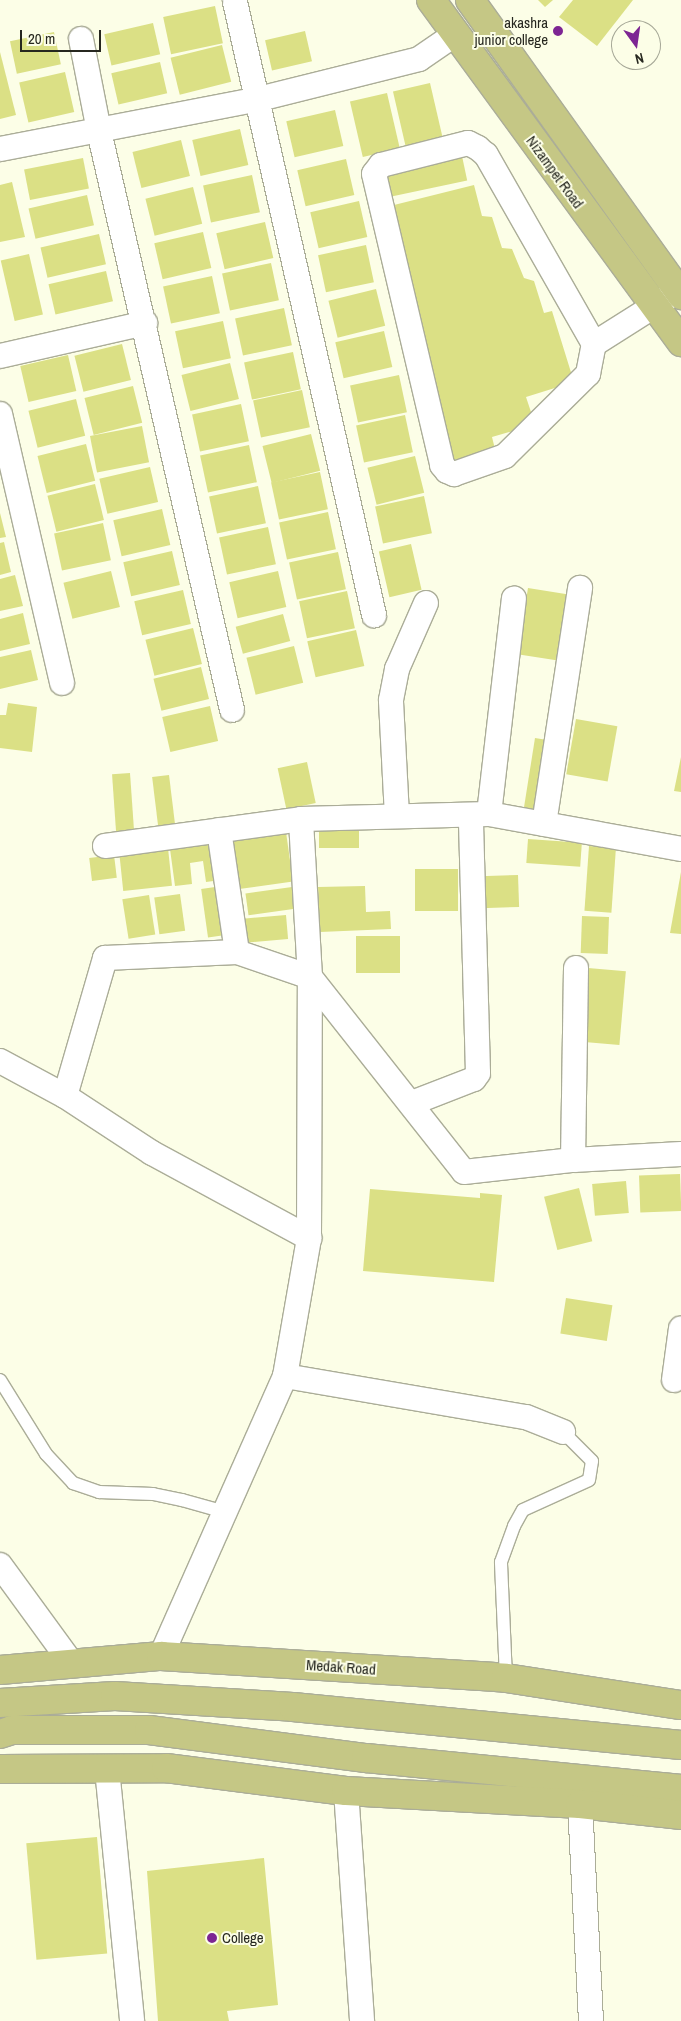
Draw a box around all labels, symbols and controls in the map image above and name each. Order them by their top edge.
place label: akashra junior college [475,13,548,48]
scale bar [22,20,104,52]
north arrow [611,20,661,70]
marker: akashra junior college [552,25,564,37]
text: 20 m [28,28,55,49]
text: N [633,49,646,68]
street label: Nizampet Road [523,132,587,212]
street label: Medak Road [306,1656,376,1678]
place label: College [222,1929,264,1947]
marker: College [206,1932,218,1944]

